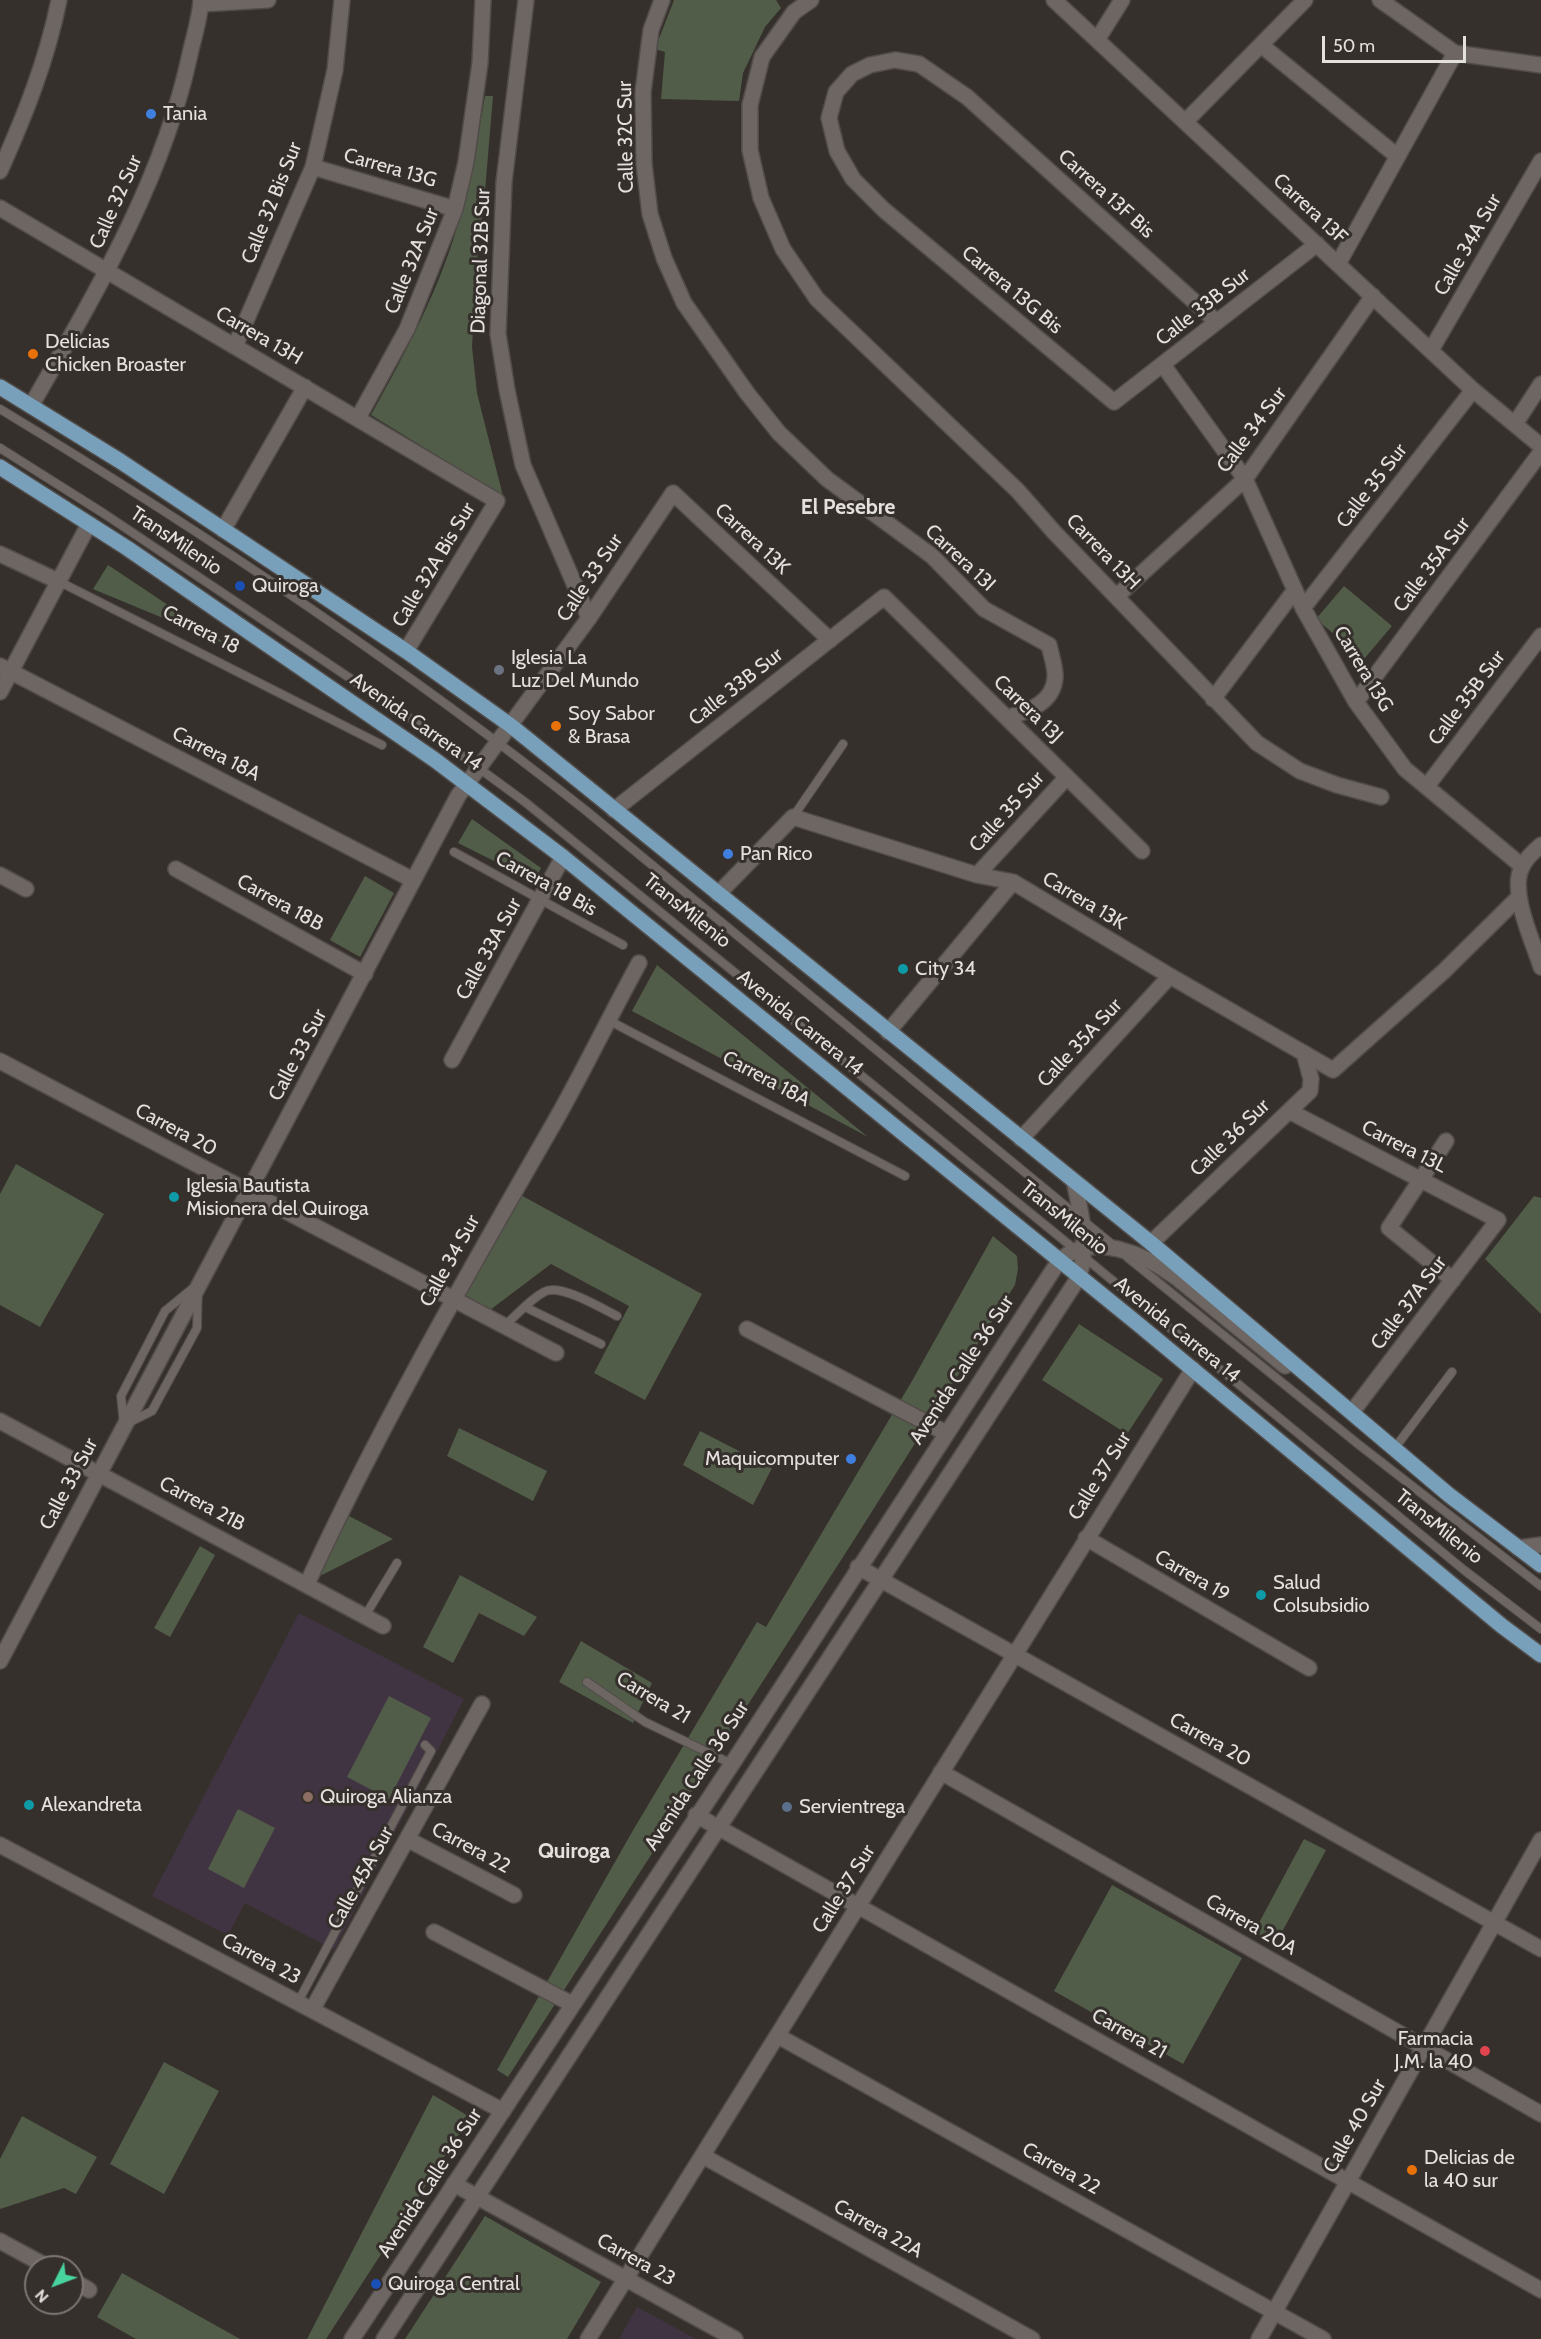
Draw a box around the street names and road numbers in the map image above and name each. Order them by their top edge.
street label: Calle 32C Sur [613,81,639,193]
street label: Calle 32 Bis Sur [237,139,307,267]
street label: Carrera 13G [341,143,439,193]
street label: Carrera 13F Bis [1053,144,1159,244]
street label: Calle 32 Sur [85,151,147,253]
street label: Carrera 13F [1268,169,1352,249]
street label: Diagonal 32B Sur [466,188,496,334]
street label: Calle 34A Sur [1429,190,1507,300]
street label: Calle 32A Sur [380,204,444,318]
street label: Carrera 13G Bis [957,241,1067,339]
street label: Calle 33B Sur [1151,263,1255,351]
street label: Carrera 13H [211,302,307,370]
street label: Calle 34 Sur [1212,382,1292,478]
street label: Calle 35 Sur [1332,439,1412,533]
street label: Calle 32A Bis Sur [387,498,481,632]
street label: Carrera 13K [710,498,794,580]
street label: TransMilenio [126,502,226,580]
street label: Carrera 13H [1061,509,1145,595]
street label: Calle 35A Sur [1388,513,1476,617]
street label: Carrera 13I [920,519,1000,597]
street label: Calle 33 Sur [552,530,628,626]
street label: Carrera 18 [158,600,244,660]
street label: Carrera 13G [1328,622,1398,716]
street label: Calle 33B Sur [684,643,788,731]
street label: Calle 35B Sur [1424,646,1510,750]
street label: Avenida Carrera 14 [346,668,486,776]
street label: Carrera 13J [988,670,1068,748]
street label: Carrera 18A [168,722,264,786]
street label: Calle 35 Sur [964,767,1050,857]
street label: Carrera 18 Bis [491,846,601,922]
street label: Carrera 13K [1038,867,1130,935]
street label: TransMilenio [638,868,736,954]
street label: Carrera 18B [232,869,328,937]
street label: Calle 33A Sur [451,894,527,1004]
street label: Avenida Carrera 14 [732,965,868,1081]
street label: Calle 35A Sur [1033,994,1127,1092]
street label: Calle 33 Sur [264,1005,332,1105]
street label: Carrera 18A [718,1046,814,1112]
street label: Calle 36 Sur [1185,1094,1275,1182]
street label: Carrera 20 [131,1098,221,1162]
street label: Carrera 13L [1357,1115,1451,1179]
street label: TransMilenio [1015,1175,1113,1261]
street label: Calle 34 Sur [415,1211,485,1311]
street label: Calle 37A Sur [1366,1251,1452,1355]
street label: Avenida Carrera 14 [1109,1272,1245,1388]
street label: Avenida Calle 36 Sur [905,1291,1019,1449]
street label: Calle 37 Sur [1063,1427,1137,1525]
street label: Calle 33 Sur [35,1434,103,1534]
street label: Carrera 21B [155,1471,249,1537]
street label: TransMilenio [1390,1484,1488,1570]
street label: Carrera 19 [1150,1545,1234,1607]
street label: Carrera 21 [612,1667,694,1729]
street label: Avenida Calle 36 Sur [640,1697,754,1855]
street label: Carrera 20 [1165,1708,1255,1772]
street label: Carrera 22 [427,1817,515,1879]
street label: Calle 45A Sur [323,1823,399,1933]
street label: Calle 37 Sur [807,1840,881,1938]
street label: Carrera 20A [1201,1889,1301,1961]
street label: Carrera 23 [217,1928,305,1990]
street label: Carrera 21 [1087,2004,1171,2064]
street label: Calle 40 Sur [1319,2075,1391,2177]
street label: Avenida Calle 36 Sur [373,2104,487,2262]
street label: Carrera 22 [1018,2138,1104,2200]
street label: Carrera 22A [829,2195,927,2263]
street label: Carrera 23 [593,2229,679,2291]

